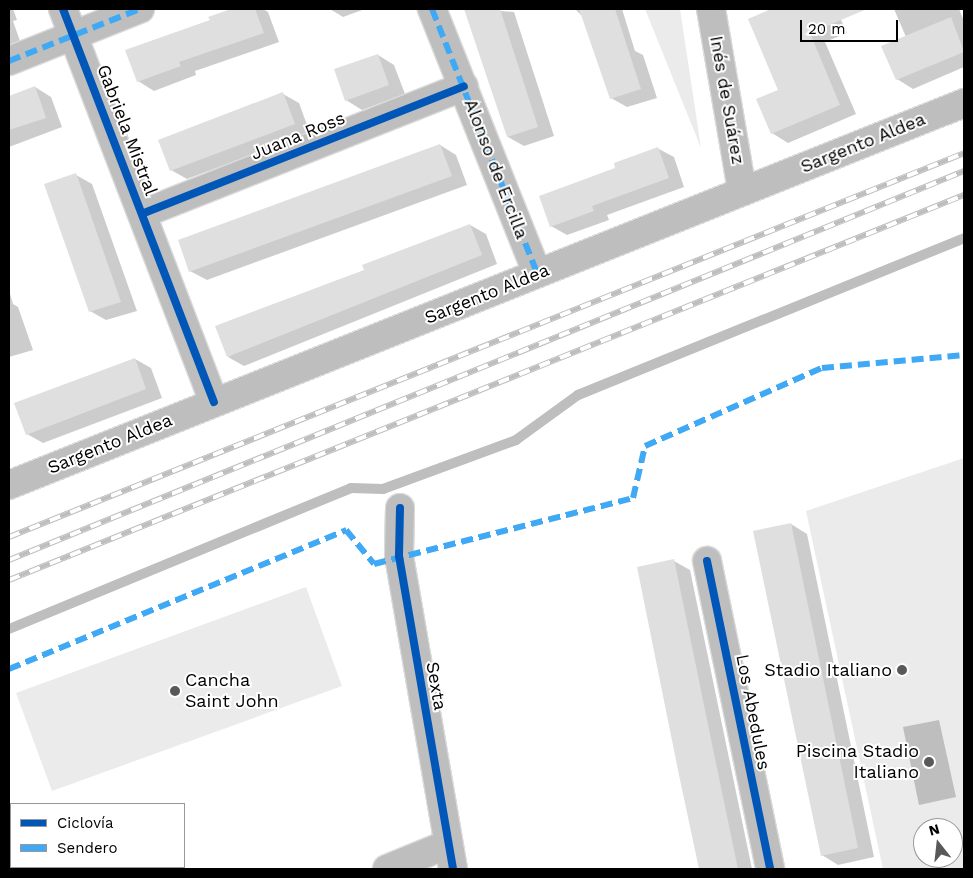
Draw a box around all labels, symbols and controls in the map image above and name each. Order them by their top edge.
scale bar [803,10,900,42]
text: 20 m [808,20,846,38]
street label: Inés de Suárez [705,34,749,166]
street label: Gabriela Mistral [92,61,162,199]
street label: Alonso de Ercilla [459,96,533,242]
street label: Juana Ross [247,107,349,165]
street label: Sargento Aldea [797,108,929,178]
street label: Sargento Aldea [421,259,553,329]
street label: Sargento Aldea [44,409,176,479]
street label: Los Abedules [731,652,775,772]
place label: Stadio Italiano [764,659,892,681]
street label: Sexta [421,660,451,712]
marker: Stadio Italiano [896,664,908,676]
place label: Cancha Saint John [185,670,279,712]
marker: Cancha Saint John [169,685,181,697]
place label: Piscina Stadio Italiano [795,741,919,784]
marker: Piscina Stadio Italiano [923,756,935,768]
legend [10,803,185,868]
text: Ciclovía [57,814,114,832]
north arrow [913,818,963,868]
text: N [927,820,941,839]
text: Sendero [57,839,118,857]

